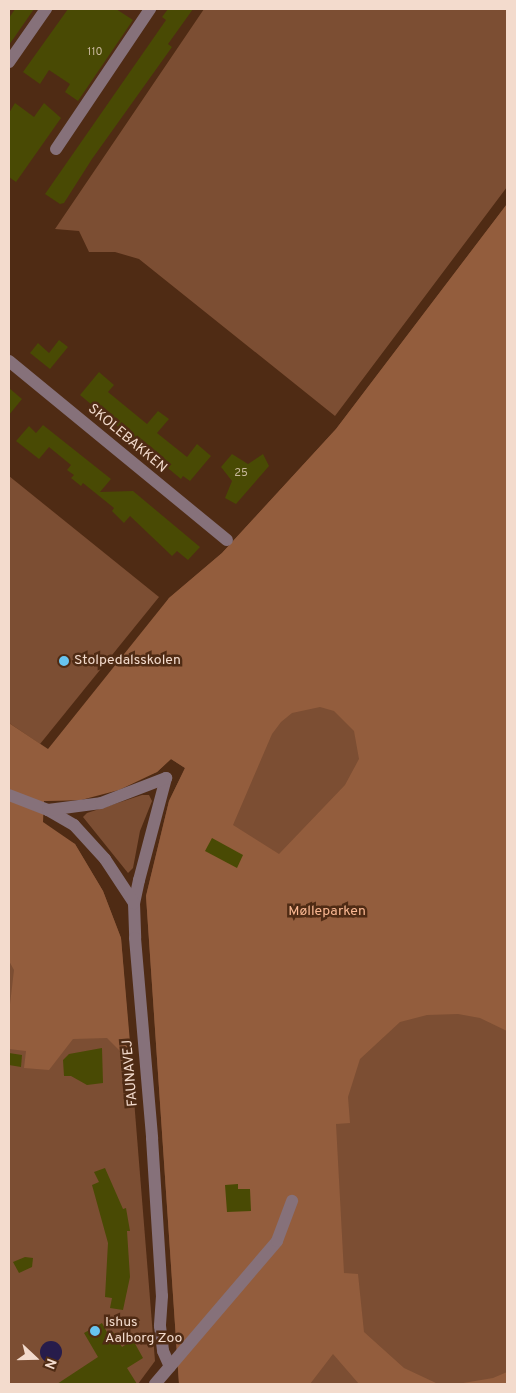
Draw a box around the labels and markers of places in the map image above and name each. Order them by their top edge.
place label: Stolpedalsskolen [74,653,181,669]
marker: Stolpedalsskolen [58,655,70,667]
place label: Ishus Aalborg Zoo [105,1315,182,1348]
marker: Ishus Aalborg Zoo [89,1325,101,1337]

